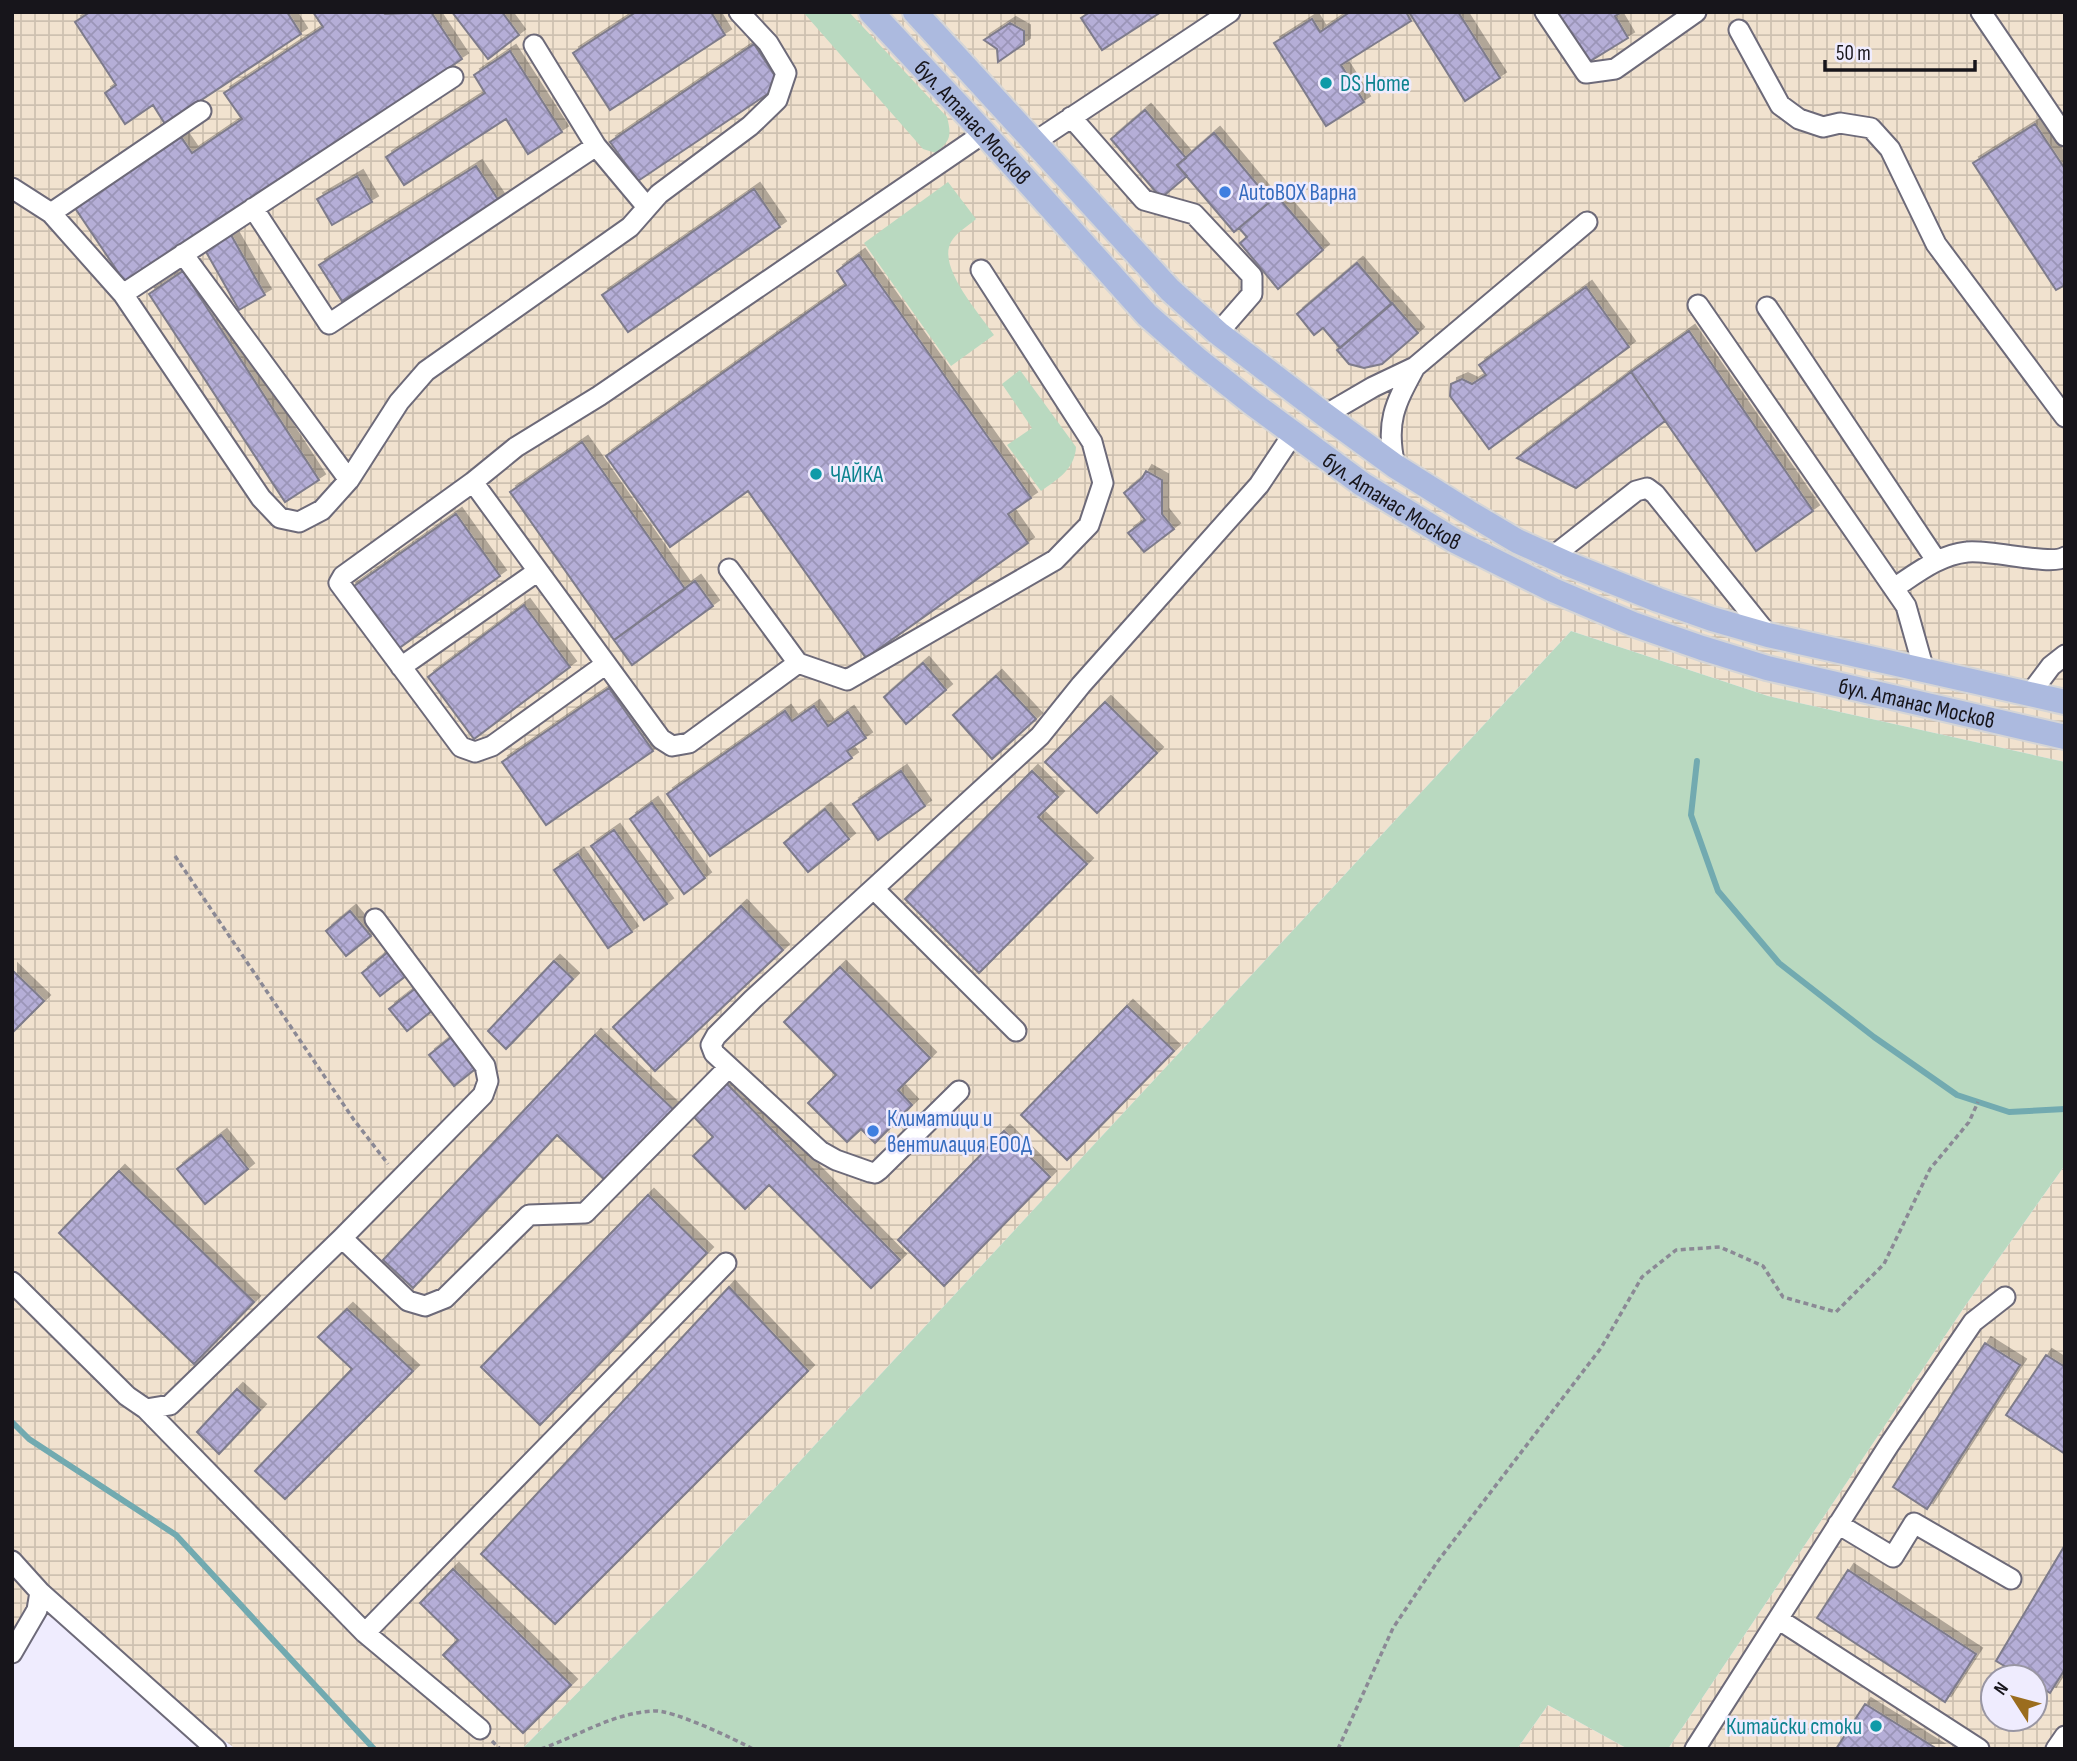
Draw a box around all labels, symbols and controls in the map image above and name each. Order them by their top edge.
scale bar [1825,28,1976,72]
text: 50 m [1836,41,1871,66]
street label: бул. Атанас Москов [908,54,1037,191]
place label: DS Home [1340,70,1410,98]
marker: DS Home [1318,75,1334,91]
place label: AutoBOX Варна [1238,179,1357,207]
marker: AutoBOX Варна [1217,184,1233,200]
street label: бул. Атанас Москов [1317,447,1465,557]
place label: ЧАЙКА [830,461,883,489]
marker: ЧАЙКА [808,466,824,482]
street label: бул. Атанас Москов [1836,672,1998,735]
place label: Климатици и вентилация ЕООД [887,1105,1032,1159]
marker: Климатици и вентилация ЕООД [865,1123,881,1139]
north arrow [1979,1663,2049,1733]
text: N [1989,1678,2014,1700]
place label: Китайски стоки [1726,1713,1862,1741]
marker: Китайски стоки [1868,1718,1884,1734]

